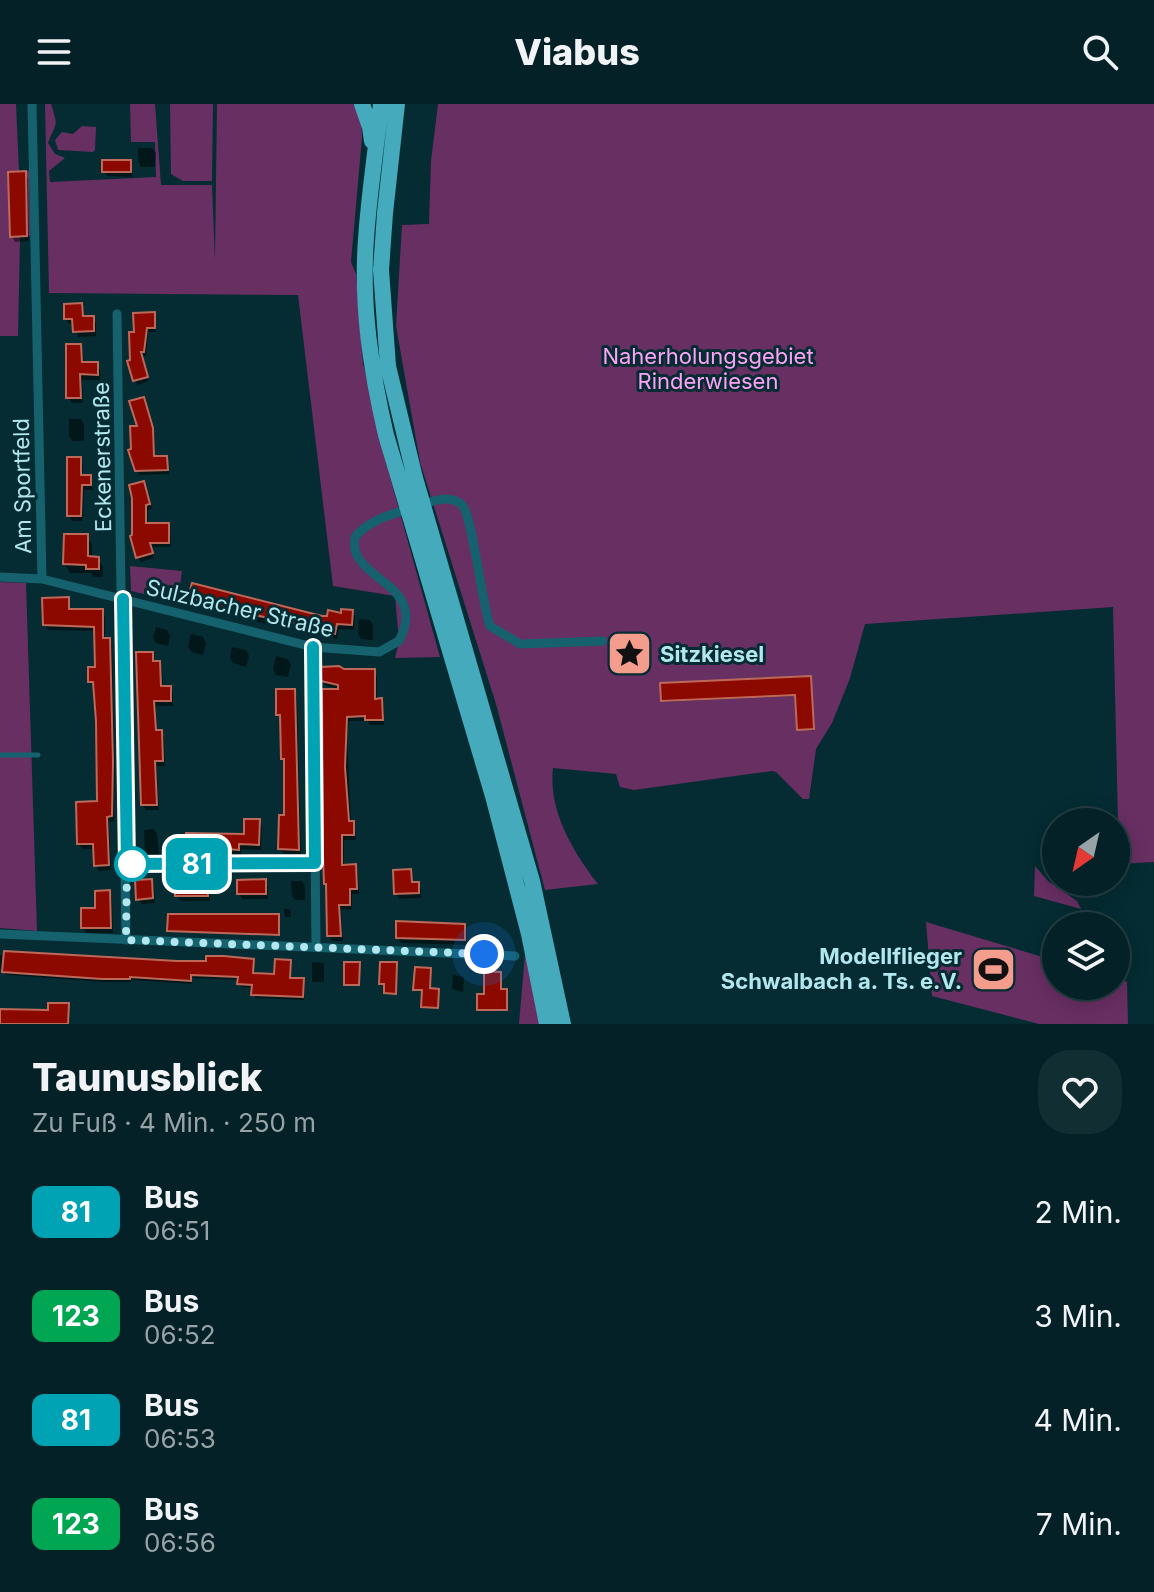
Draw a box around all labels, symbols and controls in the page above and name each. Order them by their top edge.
icon: menu [32,30,76,74]
text: Viabus [514,30,640,74]
icon: search [1078,30,1122,74]
park label: Naherholungsgebiet Rinderwiesen [602,343,814,394]
street label: Eckenerstraße [88,382,116,532]
street label: Am Sportfeld [8,418,36,554]
street label: Sulzbacher Straße [144,574,336,642]
place icon: Sitzkiesel [605,630,653,678]
place label: Sitzkiesel [660,641,764,667]
north arrow [1042,808,1130,896]
map controls [1042,808,1130,1000]
line badge: 81 [161,838,233,890]
unlabelled marker [115,847,149,881]
text: 81 [182,847,212,881]
button: layers [1042,912,1130,1000]
your location [464,934,504,974]
place label: Modellflieger Schwalbach a. Ts. e.V. [721,943,962,994]
sports icon: Modellflieger Schwalbach a. Ts. e.V. [969,945,1017,993]
button: heart [1038,1050,1122,1134]
text: Taunusblick [32,1054,262,1100]
text: Zu Fuß · 4 Min. · 250 m [32,1107,316,1138]
text: Bus [144,1179,199,1215]
text: 2 Min. [1035,1194,1122,1230]
text: 81 [61,1195,91,1229]
text: 06:51 [144,1215,210,1246]
text: Bus [144,1283,199,1319]
text: 3 Min. [1034,1298,1122,1334]
text: 123 [52,1299,100,1333]
text: 06:52 [144,1319,216,1350]
text: Bus [144,1387,199,1423]
text: 4 Min. [1033,1402,1122,1438]
text: 81 [61,1403,91,1437]
text: 06:53 [144,1423,216,1454]
text: Bus [144,1491,199,1527]
text: 7 Min. [1036,1506,1122,1542]
text: 123 [52,1507,100,1541]
text: 06:56 [144,1527,216,1558]

